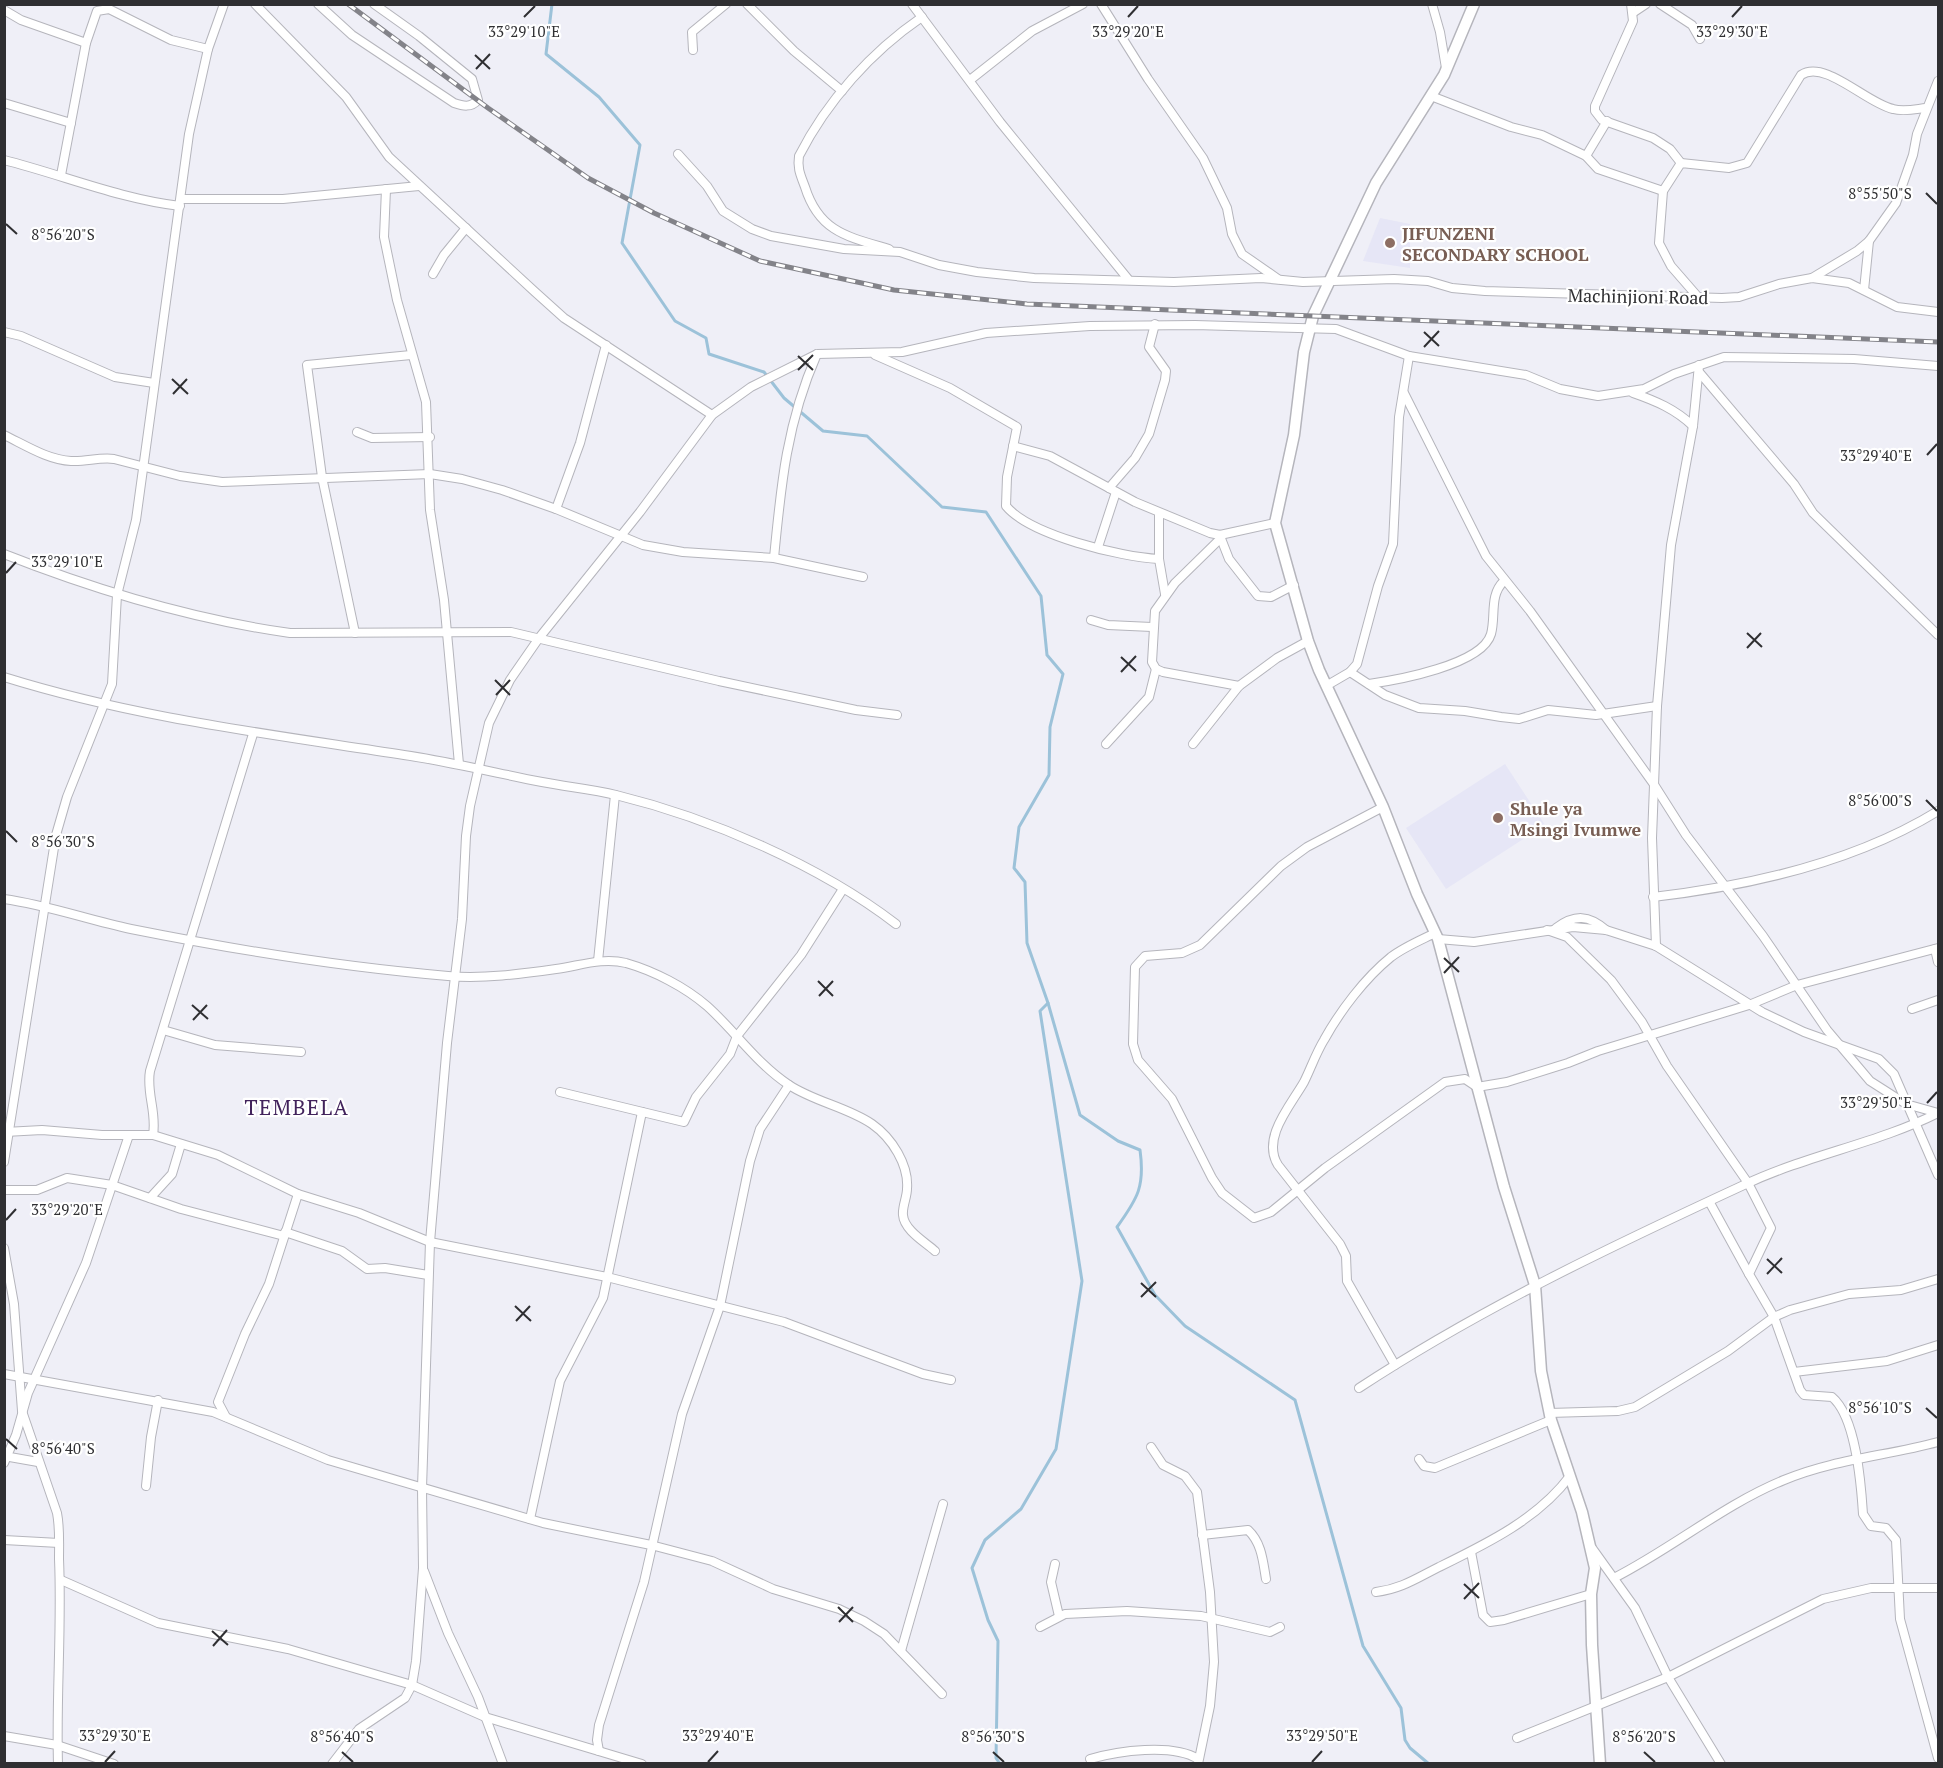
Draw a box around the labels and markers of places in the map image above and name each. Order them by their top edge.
place label: JIFUNZENI SECONDARY SCHOOL [1402,221,1589,266]
marker: JIFUNZENI SECONDARY SCHOOL [1383,236,1397,250]
place label: Shule ya Msingi Ivumwe [1510,796,1642,841]
marker: Shule ya Msingi Ivumwe [1491,811,1505,825]

